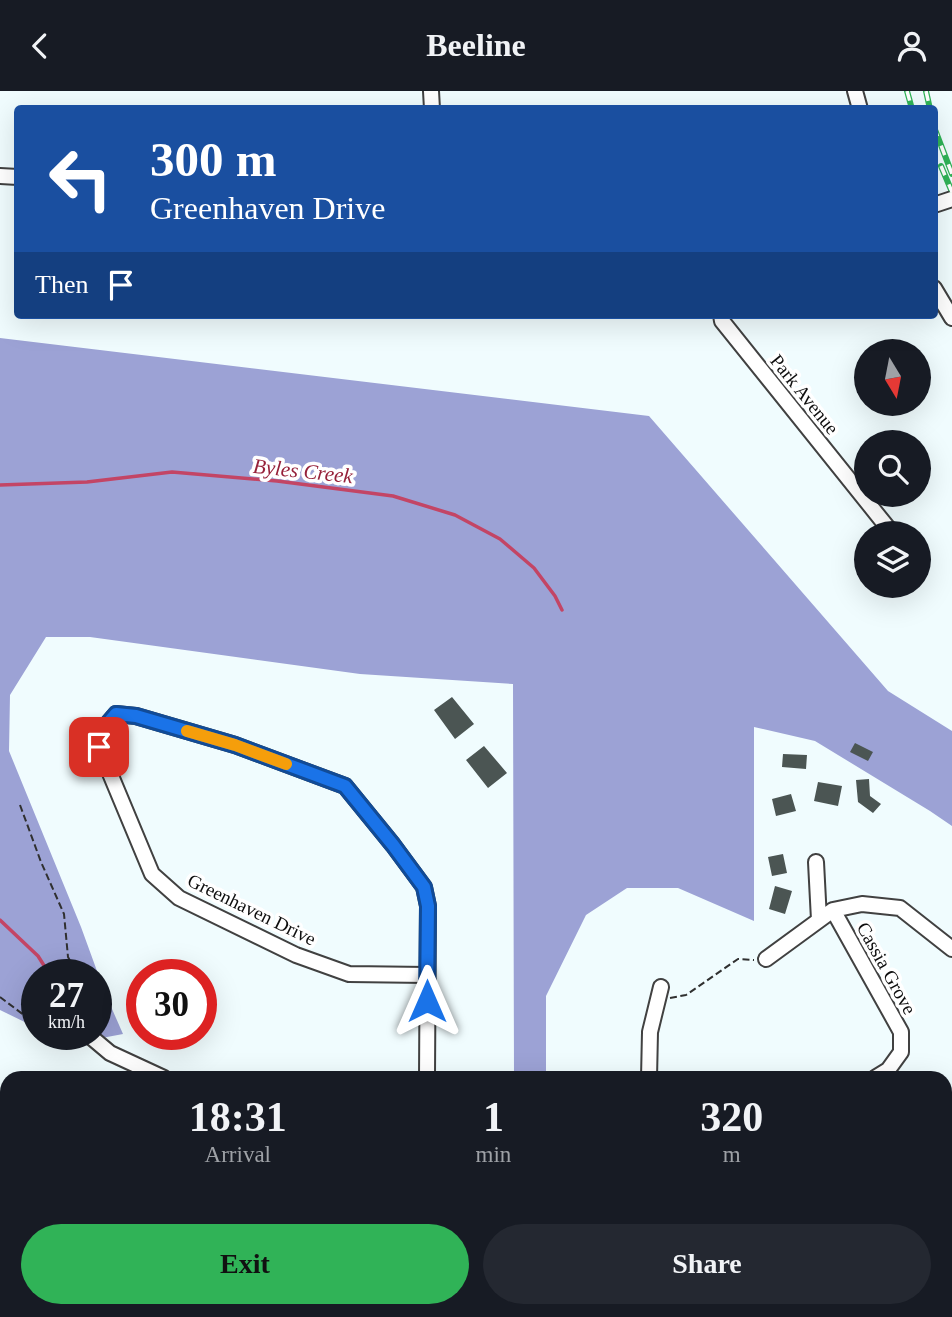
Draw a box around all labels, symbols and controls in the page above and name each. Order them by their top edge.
icon: back [21,27,59,65]
text: Beeline [426,27,526,63]
icon: person [893,27,931,65]
text: 300 m [150,132,277,187]
icon: left [35,133,126,224]
text: Greenhaven Drive [150,190,385,226]
icon: arrive [102,266,140,304]
text: Then [35,270,88,299]
north arrow [854,339,931,417]
map controls [854,339,931,598]
street label: Park Avenue [766,350,843,438]
button: search [854,430,931,507]
water label: Byles Creek [252,454,355,488]
button: layers [854,521,931,598]
pin [69,717,129,777]
icon: arrive [80,728,118,766]
street label: Greenhaven Drive [184,869,319,950]
street label: Cassia Grove [853,919,920,1018]
speed limit sign: 30 [126,959,217,1050]
position arrow [390,964,464,1038]
text: 27 [49,976,84,1015]
text: km/h [48,1012,85,1032]
text: 18:31 [189,1094,287,1140]
text: 1 [483,1094,504,1140]
text: 320 [700,1094,763,1140]
text: Arrival [205,1142,271,1167]
text: min [476,1142,511,1167]
text: m [723,1142,741,1167]
button: Exit [21,1224,469,1304]
button: Share [483,1224,931,1304]

